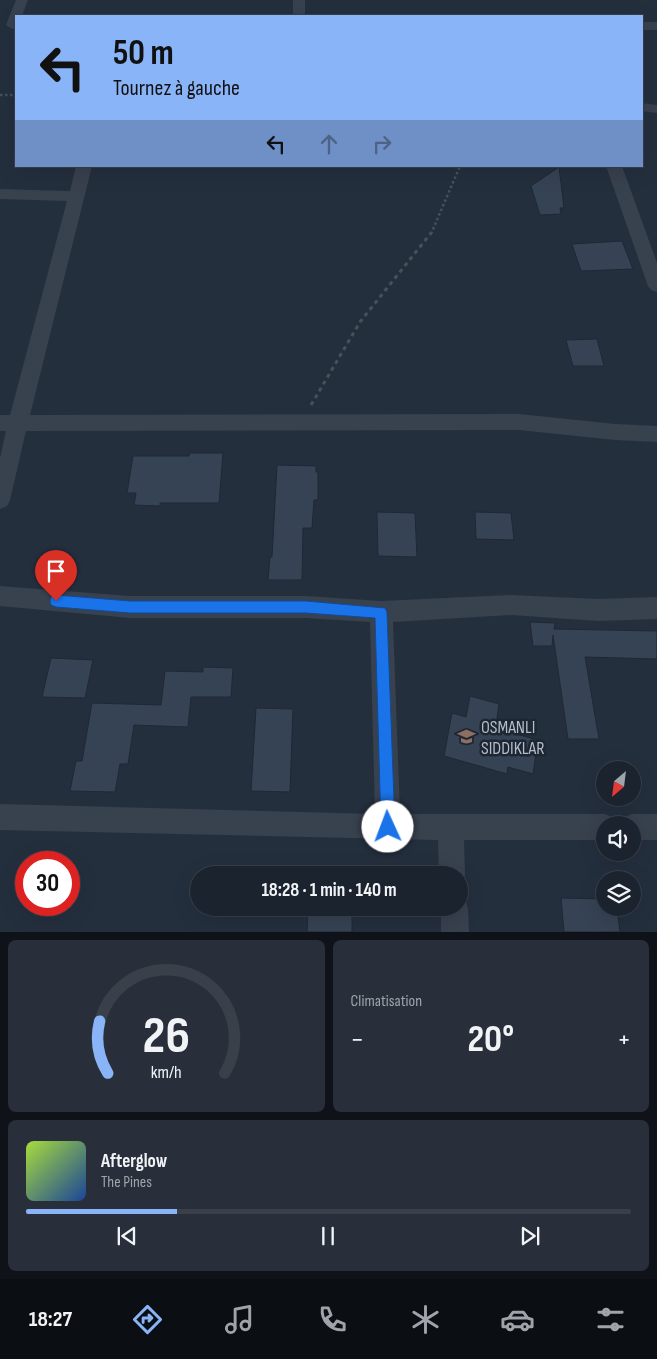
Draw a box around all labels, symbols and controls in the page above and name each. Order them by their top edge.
text: 50 m [113,32,174,75]
icon: left [30,35,95,100]
text: Tournez à gauche [113,75,240,102]
icon: left [262,130,290,158]
icon: ahead [315,130,343,158]
icon: right [368,130,396,158]
pin [35,550,77,601]
icon: arrive [42,557,70,585]
place label: OSMANLI SIDDIKLAR [481,717,545,759]
school or university icon: OSMANLI SIDDIKLAR [457,727,477,747]
north arrow [596,761,641,806]
map controls [596,761,641,916]
position arrow [361,800,413,852]
button: sound [596,816,641,861]
speed limit sign: 30 [15,851,80,916]
button: layers [596,871,641,916]
text: 18:28 · 1 min · 140 m [261,879,397,902]
text: Climatisation [351,992,422,1011]
text: 26 [143,1005,190,1068]
text: 20° [467,1017,514,1062]
text: − [351,1023,364,1056]
text: + [617,1023,631,1056]
text: km/h [151,1062,182,1083]
text: Afterglow [101,1150,167,1173]
text: The Pines [101,1173,152,1192]
icon: previous [113,1222,141,1250]
icon: pause [314,1222,342,1250]
icon: next [516,1222,544,1250]
icon: directions [130,1302,165,1337]
icon: music [222,1302,257,1337]
icon: phone [315,1302,350,1337]
icon: climate [408,1302,443,1337]
icon: car [500,1302,535,1337]
icon: filters [593,1302,628,1337]
text: 18:27 [29,1306,72,1333]

